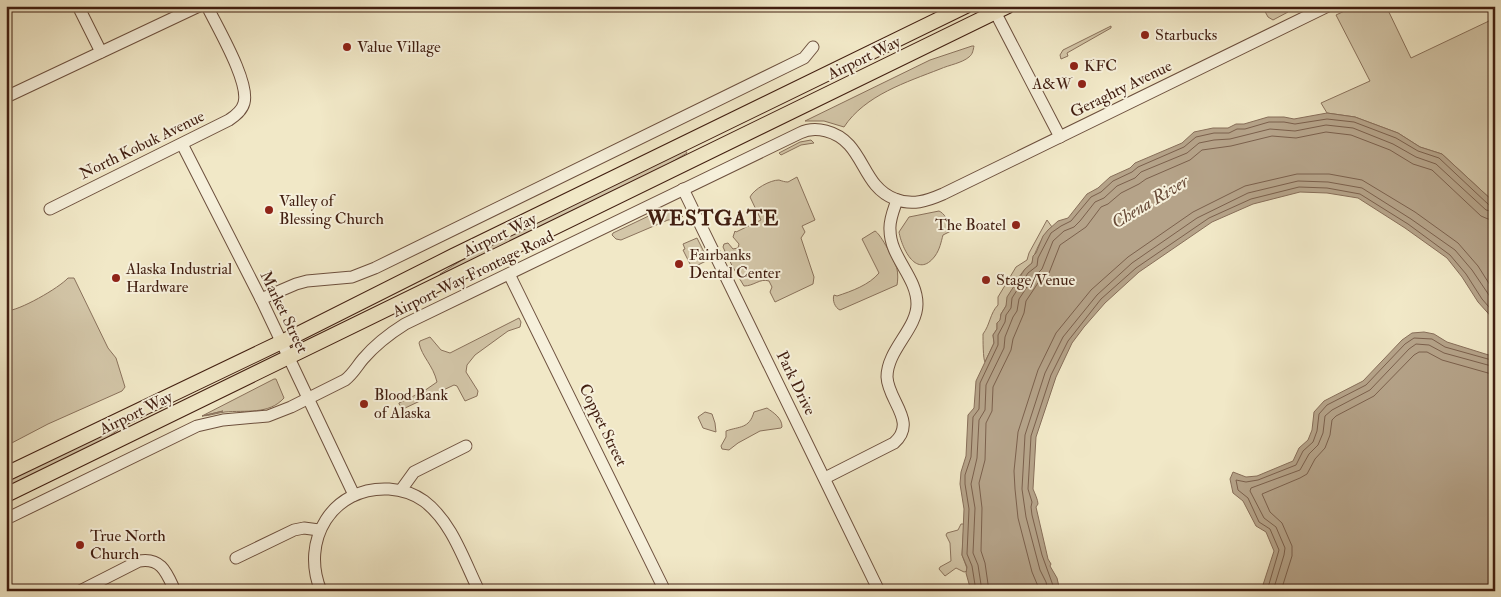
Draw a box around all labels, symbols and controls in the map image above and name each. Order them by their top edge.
place label: Starbucks [1155,25,1217,45]
marker: Starbucks [1139,29,1151,41]
street label: Airport Way [823,31,905,86]
place label: Value Village [357,37,441,57]
marker: Value Village [341,41,353,53]
street label: Geraghty Avenue [1067,56,1175,122]
place label: KFC [1084,56,1117,76]
marker: KFC [1068,60,1080,72]
place label: A&W [1031,74,1073,94]
marker: A&W [1076,78,1088,90]
street label: North Kobuk Avenue [76,106,208,184]
water label: Chena River [1107,169,1194,234]
place label: Valley of Blessing Church [279,191,384,229]
marker: Valley of Blessing Church [263,204,275,216]
district label: WESTGATE [646,205,779,232]
street label: Airport Way [459,208,541,263]
place label: The Boatel [935,215,1006,235]
marker: The Boatel [1010,219,1022,231]
street label: Airport Way Frontage Road [388,226,557,323]
place label: Fairbanks Dental Center [689,245,781,283]
marker: Fairbanks Dental Center [673,258,685,270]
place label: Alaska Industrial Hardware [125,259,232,297]
street label: Market Street [255,268,313,356]
place label: Stage/Venue [996,270,1075,290]
marker: Alaska Industrial Hardware [110,272,122,284]
marker: Stage/Venue [980,274,992,286]
street label: Park Drive [772,348,820,419]
street label: Coppet Street [574,380,632,470]
place label: Blood Bank of Alaska [374,385,448,423]
street label: Airport Way [95,386,177,441]
marker: Blood Bank of Alaska [358,398,370,410]
place label: True North Church [90,526,166,564]
marker: True North Church [74,539,86,551]

